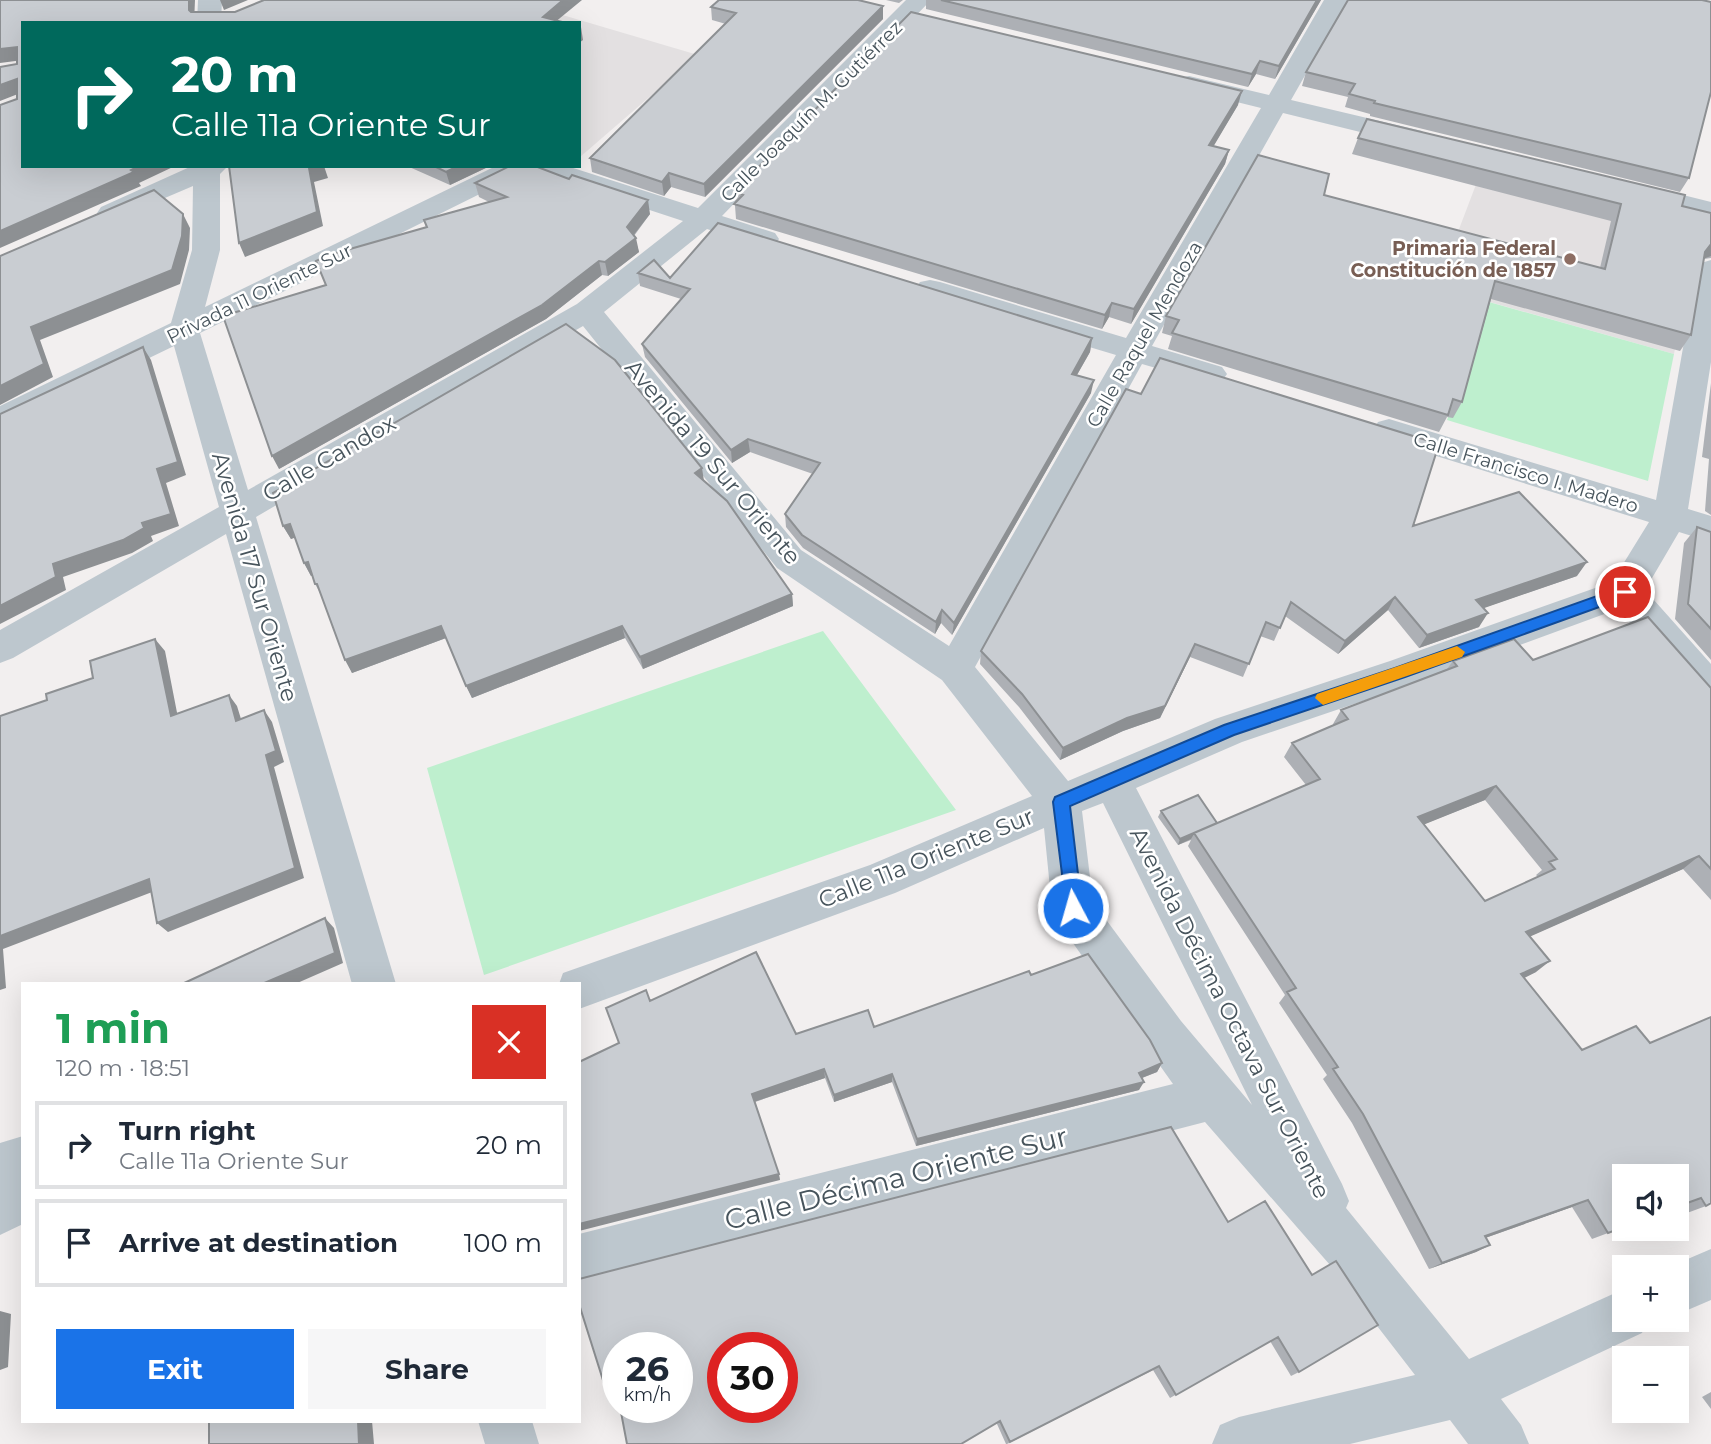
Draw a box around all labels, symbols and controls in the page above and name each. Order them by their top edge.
street label: Calle Joaquín M. Gutiérrez [716,16,907,207]
text: 20 m [171,45,298,104]
icon: right [56,49,147,140]
text: Calle 11a Oriente Sur [171,105,491,144]
street label: Calle Raquel Mendoza [1082,237,1207,431]
place label: Primaria Federal Constitución de 1857 [1350,237,1556,282]
street label: Privada 11 Oriente Sur [163,239,356,348]
marker: Primaria Federal Constitución de 1857 [1562,251,1578,267]
street label: Avenida 19 Sur Oriente [619,354,807,570]
street label: Calle Candox [257,409,401,507]
street label: Calle Francisco I. Madero [1411,427,1641,518]
street label: Avenida 17 Sur Oriente [206,449,304,705]
pin [1595,562,1655,622]
icon: arrive [1606,573,1644,611]
street label: Calle 11a Oriente Sur [814,802,1038,914]
street label: Avenida Décima Octava Sur Oriente [1124,823,1336,1203]
position arrow [1036,871,1110,945]
text: 1 min [56,1002,170,1054]
button: close [472,1005,546,1079]
text: 120 m · 18:51 [56,1054,190,1082]
text: Turn right [119,1115,255,1147]
street label: Calle Décima Oriente Sur [721,1119,1071,1237]
icon: right [60,1126,98,1164]
text: 20 m [476,1129,542,1161]
text: Calle 11a Oriente Sur [119,1147,349,1175]
map controls [1612,1164,1689,1423]
button: sound [1612,1164,1689,1241]
icon: arrive [60,1224,98,1262]
text: Arrive at destination [119,1227,398,1259]
text: 100 m [464,1227,542,1259]
button: + [1612,1255,1689,1332]
button: Exit [56,1329,294,1409]
button: Share [308,1329,546,1409]
speed limit sign: 30 [707,1332,798,1423]
button: − [1612,1346,1689,1423]
text: 26 [626,1347,669,1390]
text: km/h [623,1384,672,1406]

